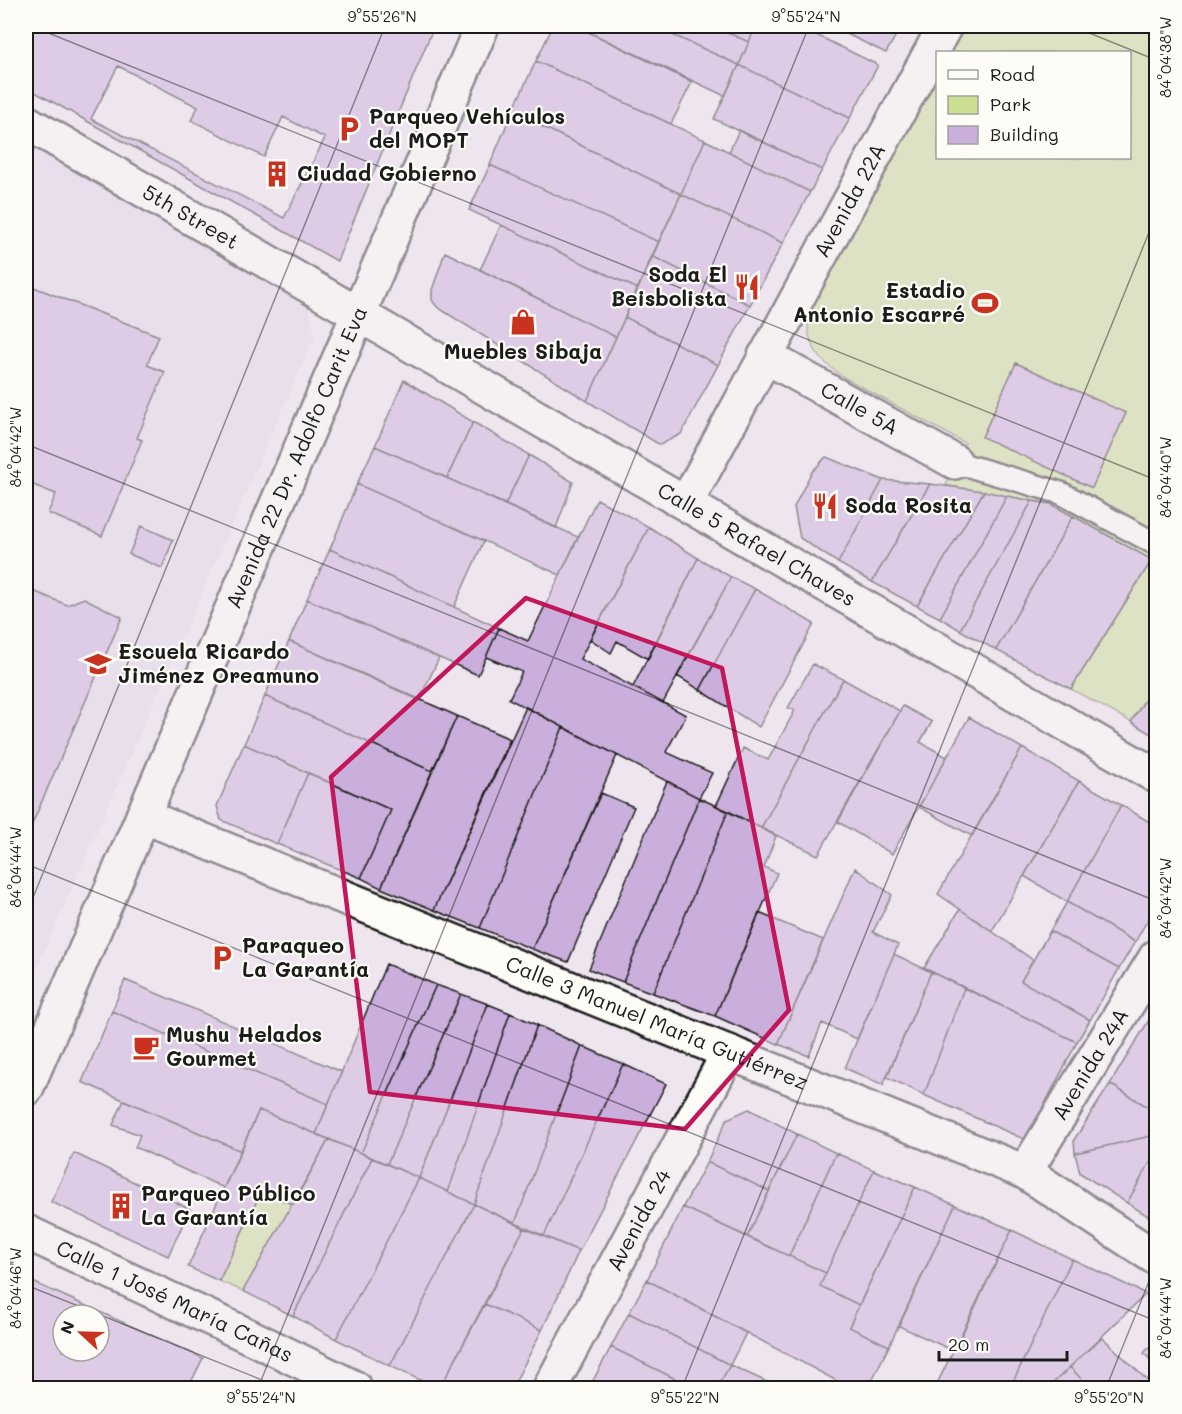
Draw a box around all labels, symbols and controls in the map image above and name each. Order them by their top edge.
text: 9°55'26"N [347,6,417,26]
text: 9°55'24"N [772,6,840,26]
text: 84°04'38"W [1155,16,1175,98]
legend [936,51,1131,159]
text: Road [990,62,1035,86]
text: Park [990,92,1031,116]
place label: Parqueo Vehículos del MOPT [369,102,565,153]
parking icon: Parqueo Vehículos del MOPT [334,114,364,144]
text: Building [990,122,1058,146]
street label: Avenida 22A [807,138,891,262]
building icon: Ciudad Gobierno [262,159,292,189]
place label: Ciudad Gobierno [297,159,477,186]
street label: 5th Street [138,177,244,254]
place label: Soda El Beisbolista [611,260,727,311]
restaurant icon: Soda El Beisbolista [732,272,762,302]
place label: Estadio Antonio Escarré [793,276,965,327]
sports icon: Estadio Antonio Escarré [970,288,1000,318]
street label: Avenida 22 Dr. Adolfo Carit Eva [219,302,372,612]
shop icon: Muebles Sibaja [508,307,538,337]
place label: Muebles Sibaja [444,337,602,364]
street label: Calle 5A [816,375,904,440]
text: 84°04'42"W [5,407,25,487]
text: 84°04'40"W [1155,436,1175,518]
street label: Calle 5 Rafael Chaves [653,476,861,611]
restaurant icon: Soda Rosita [810,491,840,521]
place label: Soda Rosita [845,491,972,518]
place label: Escuela Ricardo Jiménez Oreamuno [118,637,319,688]
school or university icon: Escuela Ricardo Jiménez Oreamuno [83,649,113,679]
text: 84°04'44"W [5,826,25,908]
text: 84°04'42"W [1155,858,1175,938]
place label: Paraqueo La Garantía [242,931,369,982]
parking icon: Paraqueo La Garantía [207,943,237,973]
street label: Calle 3 Manuel María Gutiérrez [502,949,812,1095]
street label: Avenida 24A [1045,1003,1134,1125]
place label: Mushu Helados Gourmet [166,1020,322,1071]
cafe icon: Mushu Helados Gourmet [131,1032,161,1062]
street label: Avenida 24 [600,1163,677,1275]
place label: Parqueo Público La Garantía [141,1179,316,1230]
building icon: Parqueo Público La Garantía [106,1191,136,1221]
street label: Calle 1 José María Cañas [52,1233,298,1368]
text: 84°04'46"W [5,1247,25,1329]
text: 84°04'44"W [1155,1277,1175,1359]
north arrow [51,1303,111,1363]
text: N [55,1318,79,1337]
scale bar [939,1324,1066,1362]
text: 20 m [948,1332,989,1356]
text: 9°55'24"N [227,1387,295,1407]
text: 9°55'22"N [651,1387,719,1407]
text: 9°55'20"N [1074,1387,1144,1407]

